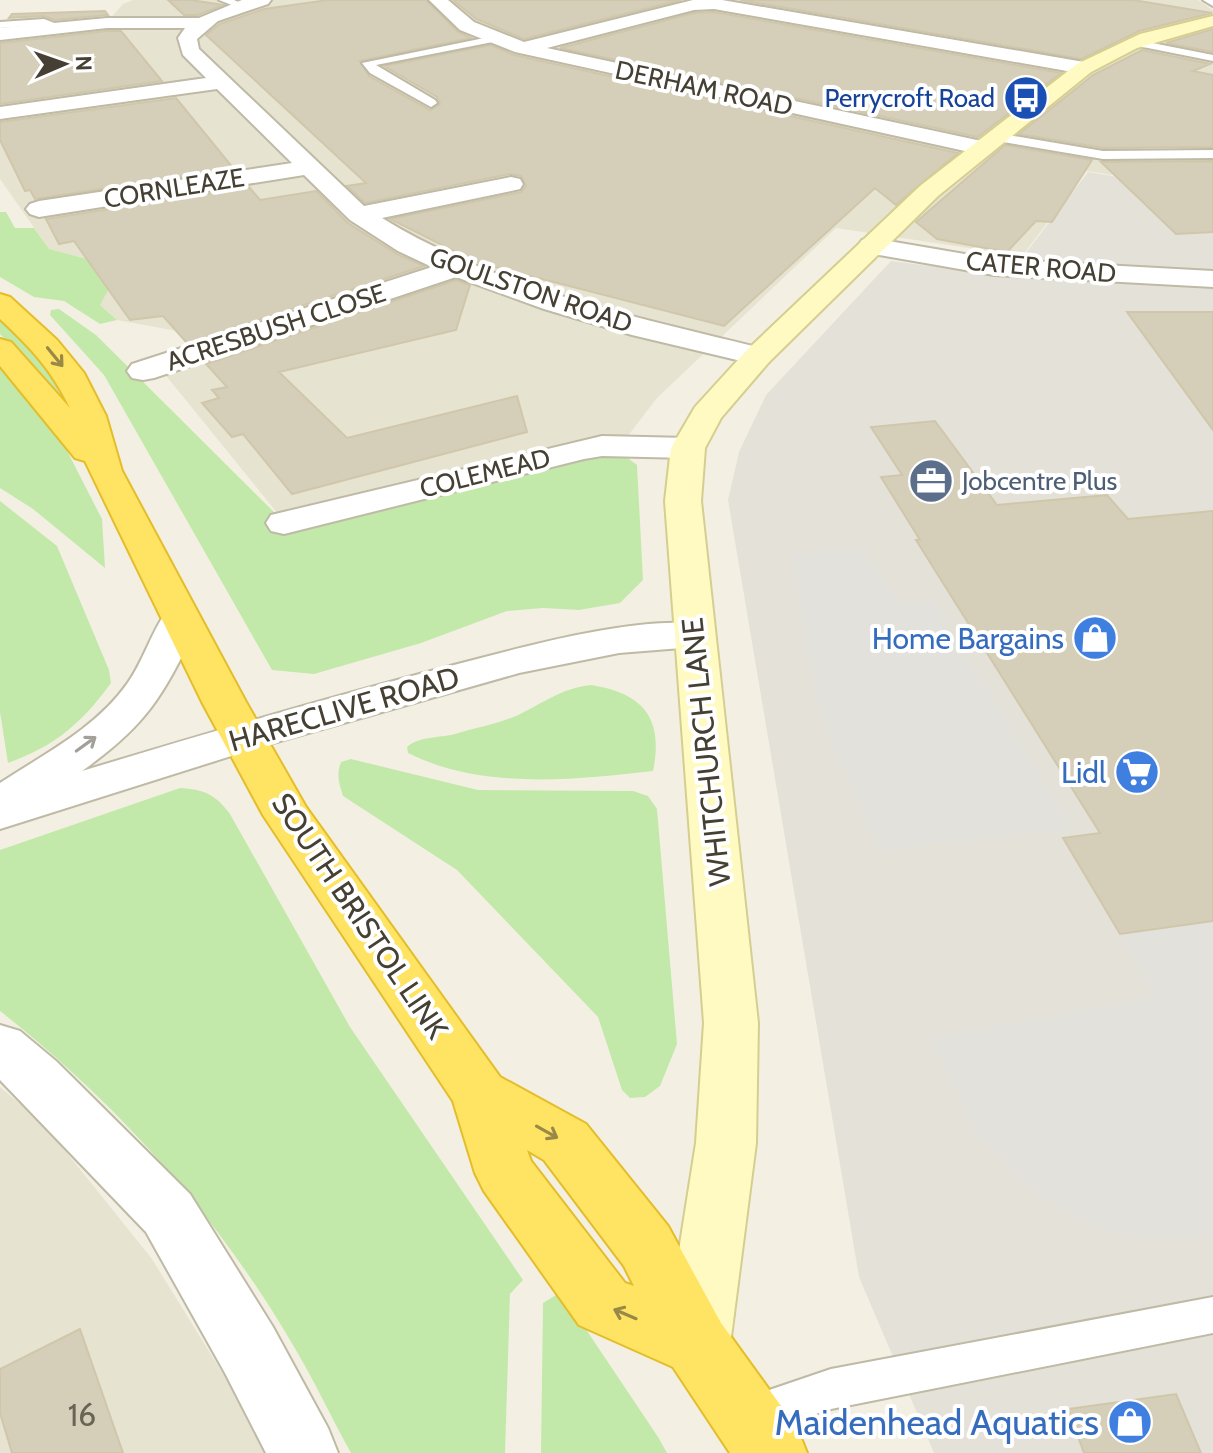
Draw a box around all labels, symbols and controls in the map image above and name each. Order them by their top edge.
north arrow [24,24,104,104]
street label: DERHAM ROAD [612,54,796,122]
text: N [70,55,97,72]
bus stop icon: Perrycroft Road [1002,74,1050,122]
place label: Perrycroft Road [824,82,995,114]
street label: CORNLEAZE [101,161,247,215]
street label: GOULSTON ROAD [425,240,637,340]
street label: CATER ROAD [965,244,1117,290]
street label: ACRESBUSH CLOSE [162,276,390,378]
one-way arrow [46,347,64,367]
street label: COLEMEAD [416,441,554,505]
office icon: Jobcentre Plus [907,457,955,505]
place label: Jobcentre Plus [961,465,1118,497]
shop icon: Home Bargains [1071,614,1119,662]
street label: WHITCHURCH LANE [674,616,738,888]
place label: Home Bargains [872,620,1064,657]
street label: HARECLIVE ROAD [224,658,464,760]
one-way arrow [75,736,97,752]
supermarket icon: Lidl [1113,748,1161,796]
place label: Lidl [1061,754,1106,791]
street label: SOUTH BRISTOL LINK [264,786,456,1046]
one-way arrow [535,1125,559,1140]
one-way arrow [613,1306,638,1321]
house number: 16 [68,1395,96,1434]
shop icon: Maidenhead Aquatics [1106,1398,1154,1446]
place label: Maidenhead Aquatics [775,1400,1099,1444]

